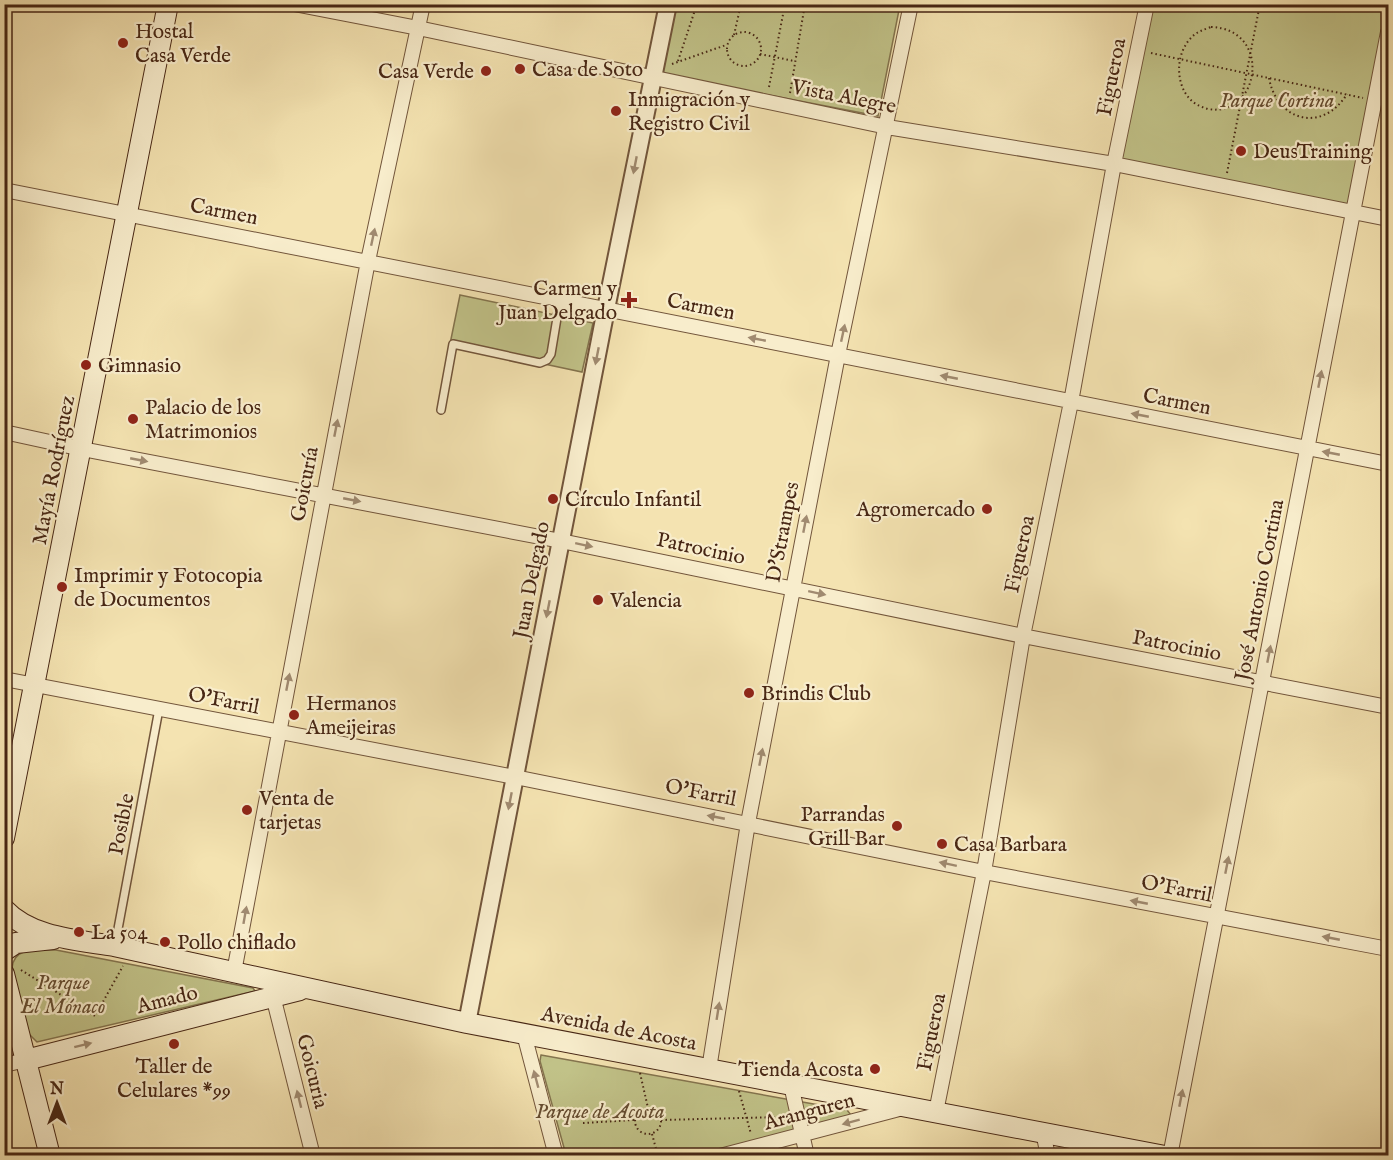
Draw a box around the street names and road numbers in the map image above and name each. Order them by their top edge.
street label: Figueroa [1092,35,1133,119]
street label: Vista Alegre [788,74,899,121]
street label: Carmen [187,193,260,232]
street label: Carmen [664,288,737,327]
street label: Carmen [1140,383,1213,422]
street label: Mayía Rodríguez [27,393,82,547]
street label: Goicuría [285,444,326,524]
street label: D'Strampes [760,480,806,585]
street label: José Antonio Cortina [1229,496,1291,685]
street label: Figueroa [999,512,1042,596]
street label: Juan Delgado [507,519,557,643]
street label: Patrocinio [654,527,747,572]
street label: Patrocinio [1130,625,1223,668]
street label: O'Farril [186,681,262,722]
street label: O'Farril [663,773,739,814]
street label: Posible [103,791,142,857]
street label: O'Farril [1139,869,1215,910]
street label: Amado [133,980,201,1021]
street label: Figueroa [912,990,953,1074]
street label: Avenida de Acosta [538,1001,700,1058]
street label: Goicuria [289,1031,334,1112]
street label: Aranguren [760,1087,858,1138]

